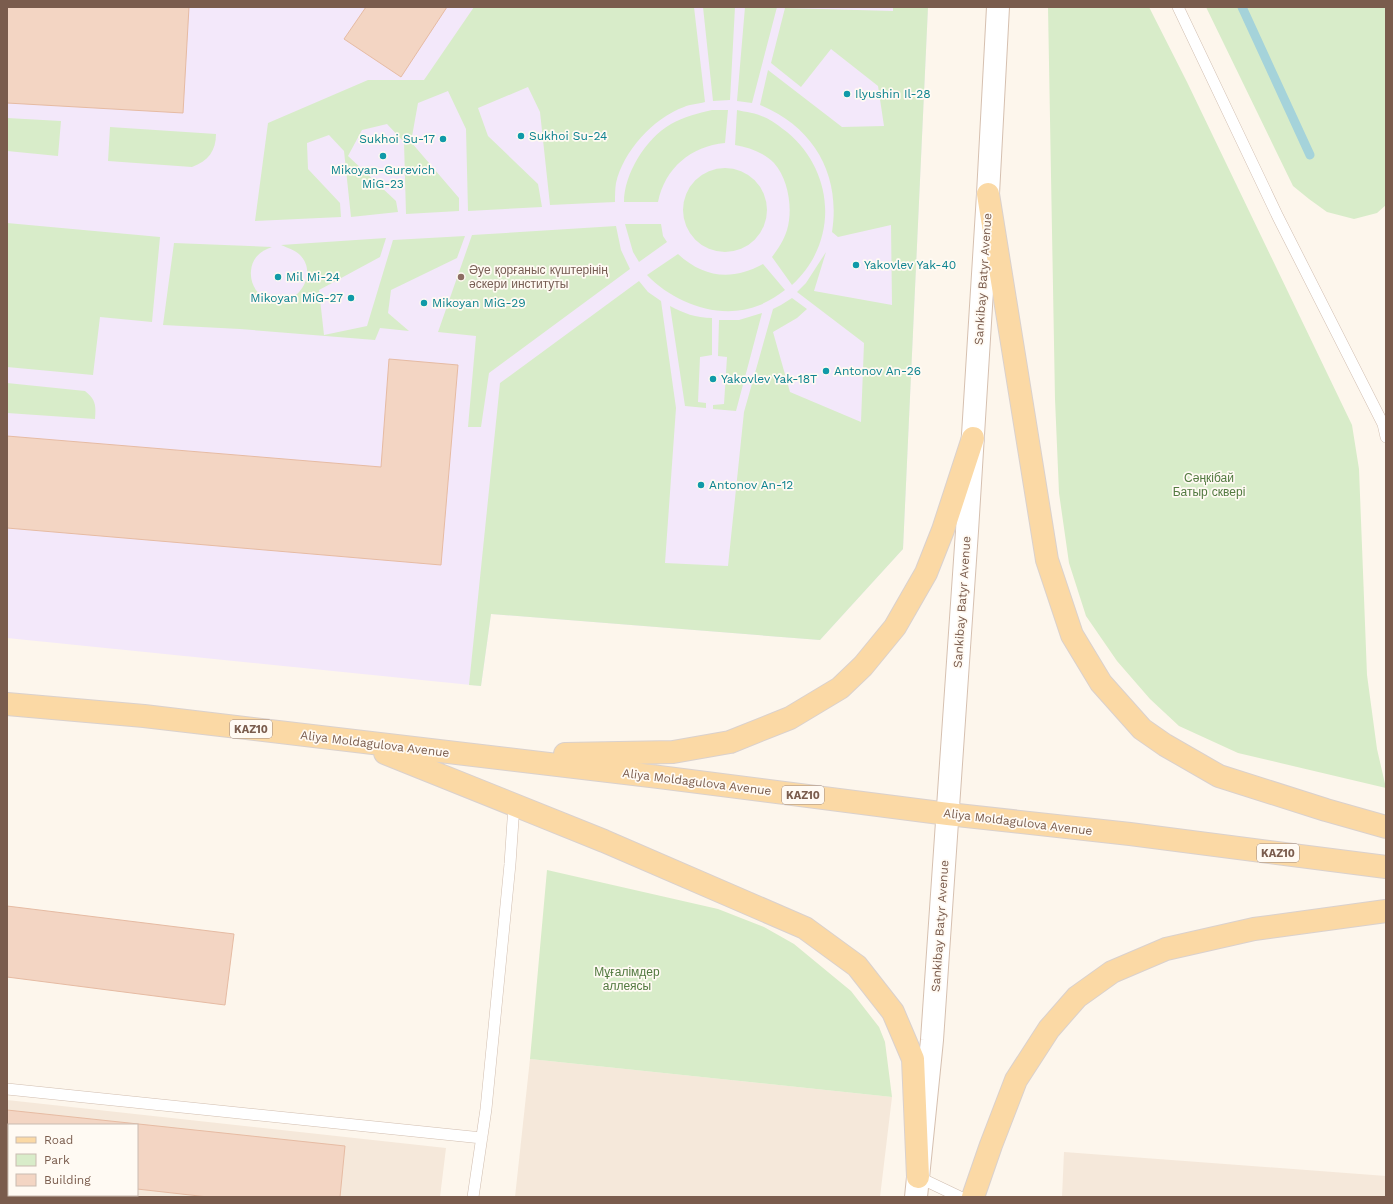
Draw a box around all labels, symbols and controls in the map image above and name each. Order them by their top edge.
place label: Ilyushin Il-28 [855,87,931,101]
marker: Ilyushin Il-28 [842,89,852,99]
place label: Sukhoi Su-24 [529,129,607,143]
marker: Sukhoi Su-24 [516,131,526,141]
place label: Sukhoi Su-17 [359,132,435,146]
marker: Sukhoi Su-17 [438,134,448,144]
marker: Mikoyan-Gurevich MiG-23 [378,151,388,161]
place label: Mikoyan-Gurevich MiG-23 [331,163,435,191]
street label: Sankibay Batyr Avenue [971,213,995,345]
place label: Yakovlev Yak-40 [864,258,956,272]
marker: Yakovlev Yak-40 [851,260,861,270]
place label: Әуе қорғаныс күштерінің әскери институты [469,263,608,291]
place label: Mil Mi-24 [286,270,340,284]
marker: Mil Mi-24 [273,272,283,282]
marker: Әуе қорғаныс күштерінің әскери институты [456,272,466,282]
place label: Mikoyan MiG-27 [250,291,343,305]
marker: Mikoyan MiG-27 [346,293,356,303]
place label: Mikoyan MiG-29 [432,296,526,310]
marker: Mikoyan MiG-29 [419,298,429,308]
place label: Antonov An-26 [834,364,921,378]
marker: Antonov An-26 [821,366,831,376]
place label: Yakovlev Yak-18T [721,372,817,386]
marker: Yakovlev Yak-18T [708,374,718,384]
park label: Сәңкібай Батыр сквері [1173,471,1245,499]
place label: Antonov An-12 [709,478,793,492]
marker: Antonov An-12 [696,480,706,490]
street label: Sankibay Batyr Avenue [950,536,974,668]
road number: KAZ10 [230,720,272,738]
street label: Aliya Moldagulova Avenue [300,728,450,760]
street label: Aliya Moldagulova Avenue [622,766,772,798]
road number: KAZ10 [782,786,824,804]
street label: Aliya Moldagulova Avenue [943,806,1093,838]
road number: KAZ10 [1257,844,1299,862]
street label: Sankibay Batyr Avenue [928,860,952,992]
park label: Мұғалімдер аллеясы [594,965,660,993]
legend [8,1124,138,1196]
text: Road [44,1133,73,1147]
text: Park [44,1153,70,1167]
text: Building [44,1173,91,1187]

